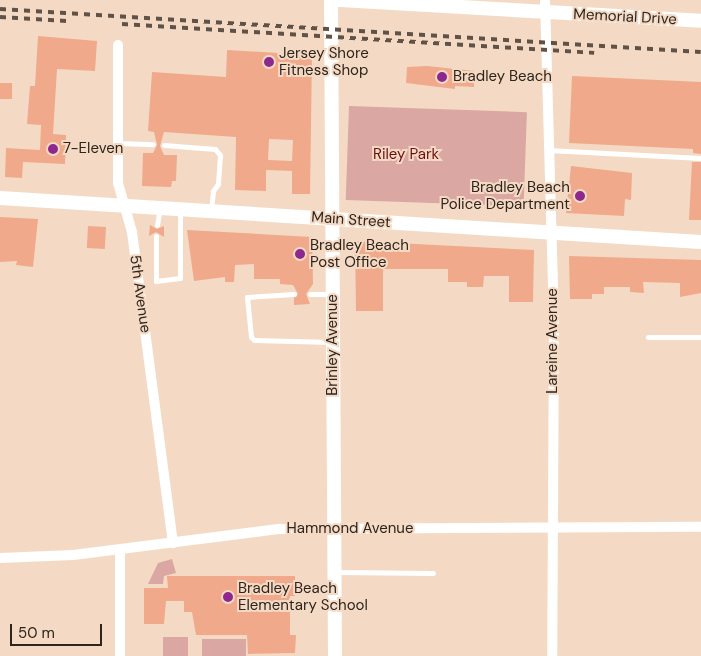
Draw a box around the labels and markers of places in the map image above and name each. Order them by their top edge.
place label: Jersey Shore Fitness Shop [279,44,369,79]
marker: Jersey Shore Fitness Shop [263,56,275,68]
place label: Bradley Beach [453,68,552,86]
marker: Bradley Beach [435,70,449,84]
place label: 7-Eleven [63,140,123,158]
marker: 7-Eleven [47,143,59,155]
place label: Bradley Beach Police Department [441,178,570,213]
marker: Bradley Beach Police Department [574,190,586,202]
place label: Bradley Beach Post Office [310,236,409,271]
marker: Bradley Beach Post Office [294,248,306,260]
place label: Bradley Beach Elementary School [238,579,368,614]
marker: Bradley Beach Elementary School [222,591,234,603]

